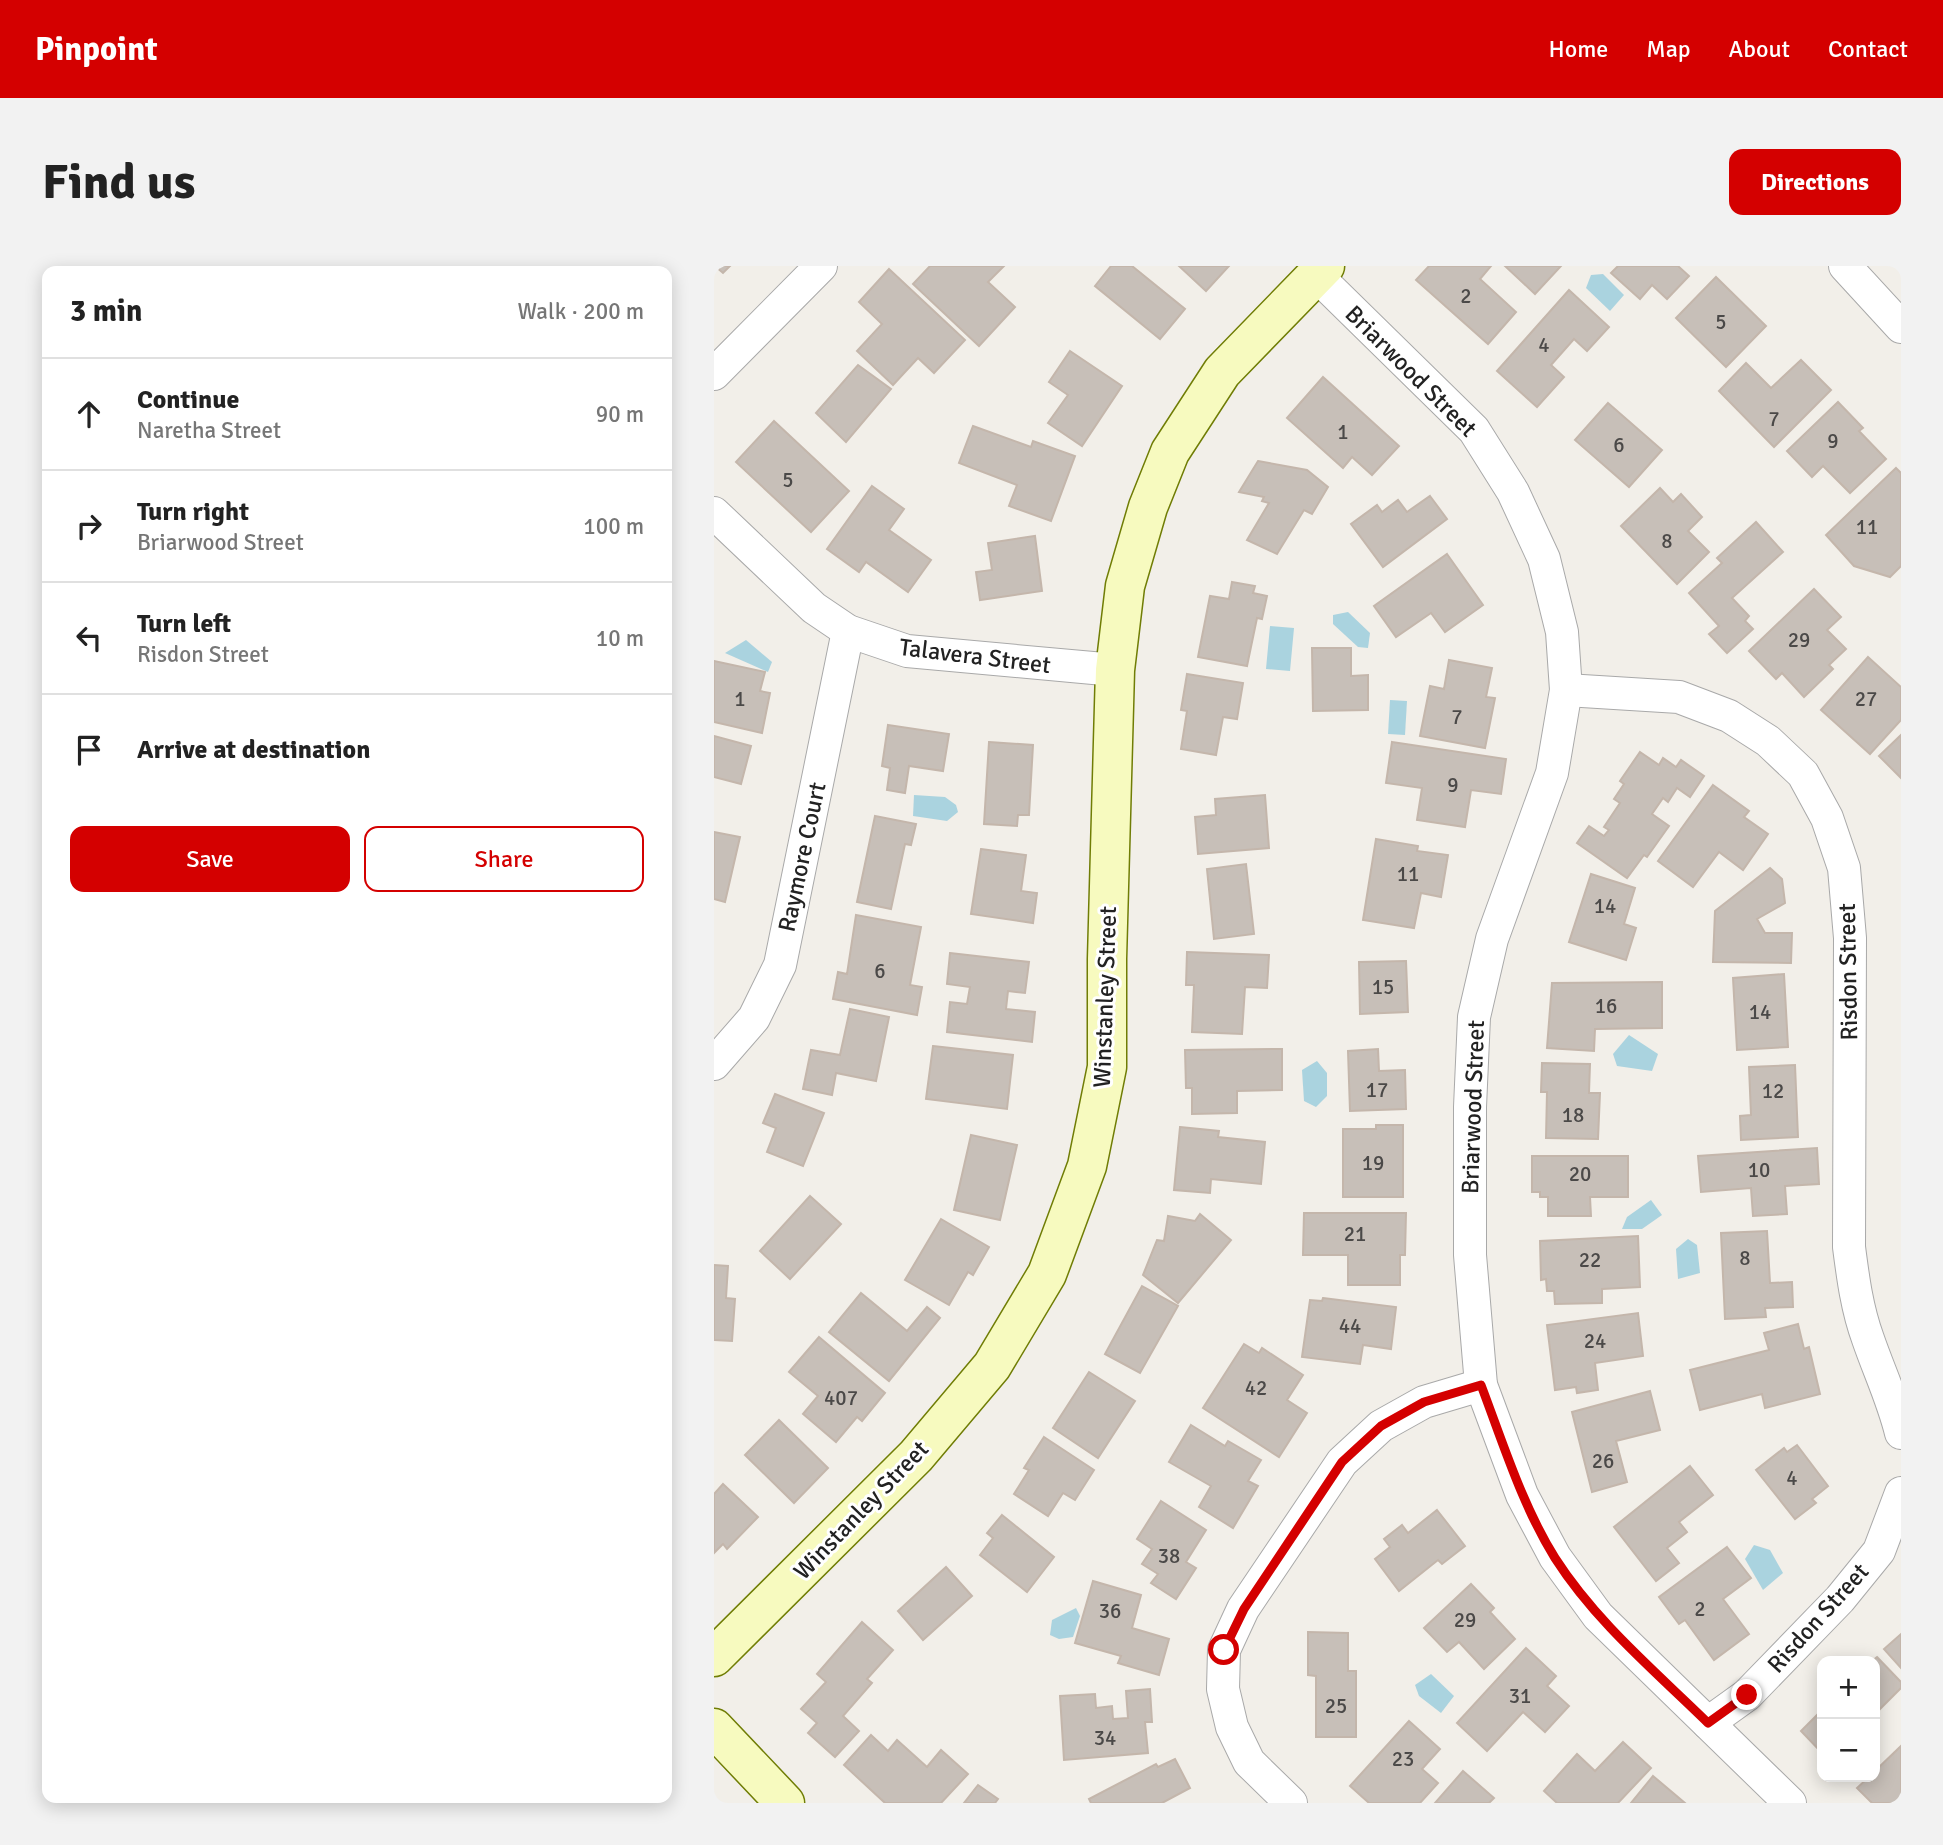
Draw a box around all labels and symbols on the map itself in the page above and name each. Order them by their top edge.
house number: 2 [1460,283,1472,309]
street label: Briarwood Street [1339,299,1483,443]
house number: 5 [1715,309,1727,335]
house number: 4 [1538,332,1550,358]
house number: 7 [1768,406,1780,432]
house number: 1 [1337,419,1349,445]
house number: 9 [1827,428,1839,454]
house number: 6 [1613,432,1625,458]
house number: 5 [782,467,794,493]
house number: 11 [1856,514,1878,540]
house number: 8 [1661,528,1673,554]
house number: 29 [1788,627,1810,653]
street label: Talavera Street [898,632,1052,680]
house number: 1 [734,686,746,712]
house number: 27 [1855,686,1877,712]
house number: 7 [1451,704,1463,730]
house number: 9 [1447,772,1459,798]
street label: Raymore Court [772,779,832,935]
house number: 11 [1397,861,1419,887]
house number: 14 [1594,893,1616,919]
street label: Risdon Street [1832,903,1864,1041]
street label: Winstanley Street [1087,906,1123,1088]
house number: 6 [874,958,886,984]
house number: 15 [1372,974,1394,1000]
house number: 16 [1595,993,1617,1019]
house number: 14 [1749,999,1771,1025]
street label: Briarwood Street [1455,1020,1491,1194]
house number: 17 [1366,1077,1388,1103]
house number: 12 [1762,1078,1784,1104]
house number: 18 [1562,1102,1584,1128]
house number: 19 [1362,1150,1384,1176]
house number: 10 [1748,1157,1770,1183]
house number: 20 [1569,1161,1591,1187]
house number: 21 [1344,1221,1366,1247]
house number: 8 [1739,1245,1751,1271]
house number: 22 [1579,1247,1601,1273]
house number: 44 [1339,1313,1361,1339]
house number: 24 [1584,1328,1606,1354]
house number: 42 [1245,1375,1267,1401]
house number: 407 [824,1385,858,1411]
street label: Winstanley Street [787,1434,935,1586]
house number: 26 [1592,1448,1614,1474]
house number: 4 [1786,1465,1798,1491]
house number: 38 [1158,1543,1180,1569]
street label: Risdon Street [1761,1557,1875,1679]
house number: 2 [1694,1596,1706,1622]
house number: 36 [1099,1598,1121,1624]
house number: 29 [1454,1607,1476,1633]
route start [1208,1634,1239,1665]
route end [1731,1679,1762,1710]
house number: 31 [1509,1683,1531,1709]
house number: 25 [1325,1693,1347,1719]
house number: 34 [1094,1725,1116,1751]
house number: 23 [1392,1746,1414,1772]

